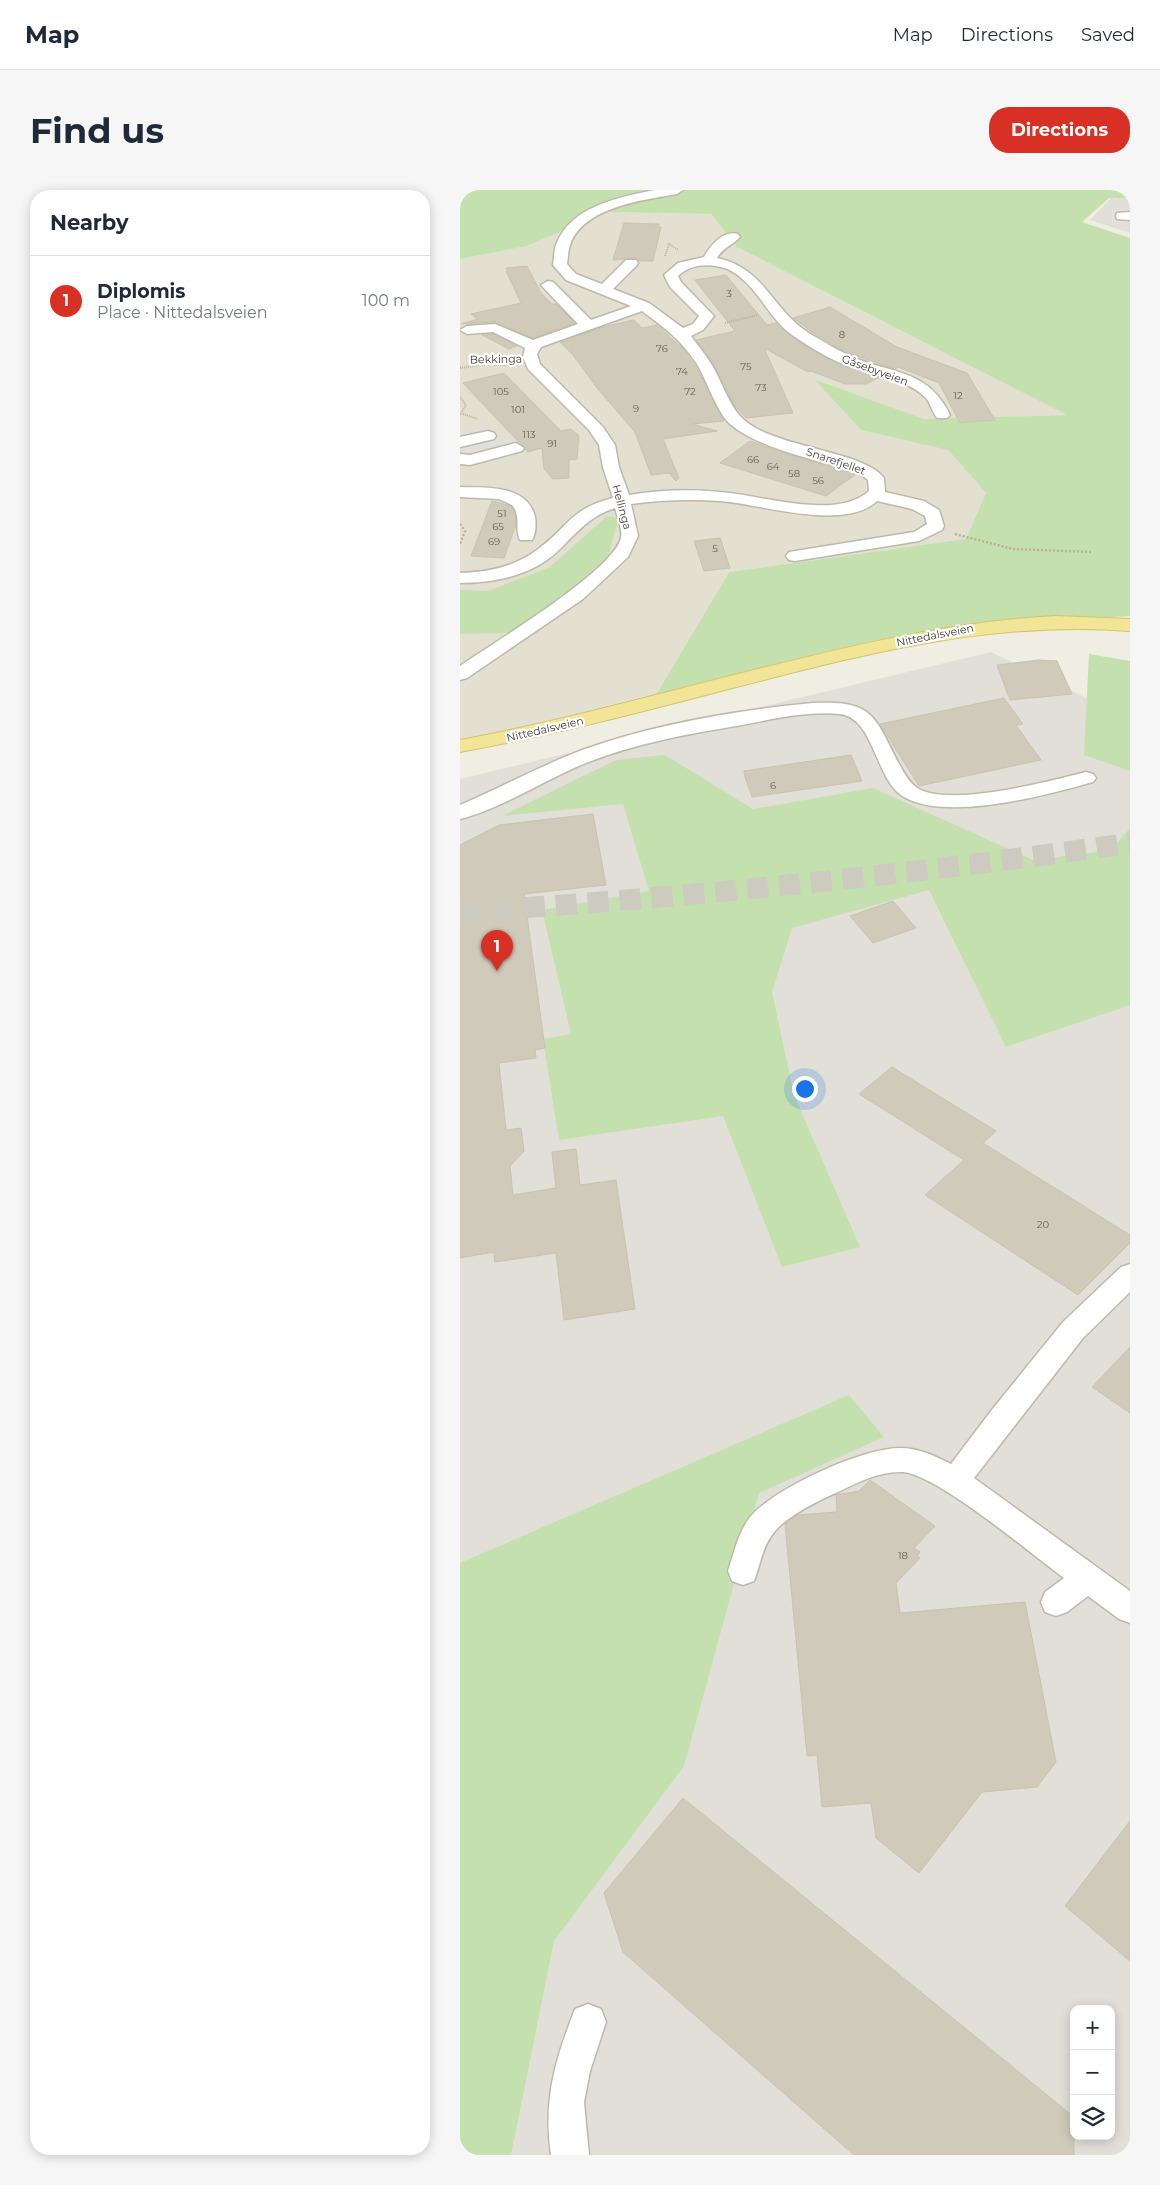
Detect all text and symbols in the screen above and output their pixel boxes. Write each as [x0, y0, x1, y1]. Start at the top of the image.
text: Map [25, 20, 79, 49]
text: Map [893, 24, 933, 46]
text: Directions [961, 24, 1053, 46]
text: Saved [1081, 24, 1135, 46]
button: Directions [989, 107, 1130, 153]
text: Find us [30, 109, 164, 152]
text: Nearby [50, 210, 129, 235]
text: Diplomis [97, 280, 185, 303]
house number: 3 [726, 287, 732, 300]
text: 1 [63, 291, 69, 310]
text: 100 m [362, 291, 410, 310]
text: Place · Nittedalsveien [97, 303, 268, 322]
house number: 8 [839, 328, 845, 341]
house number: 76 [656, 342, 668, 355]
street label: Bekkinga [470, 352, 522, 366]
street label: Gåsebyveien [840, 352, 910, 388]
house number: 75 [740, 360, 752, 373]
house number: 74 [676, 365, 688, 378]
house number: 73 [755, 381, 767, 394]
house number: 105 [493, 385, 509, 398]
house number: 72 [684, 385, 696, 398]
house number: 12 [953, 389, 963, 402]
house number: 9 [633, 402, 639, 415]
house number: 101 [511, 403, 525, 416]
house number: 113 [523, 428, 536, 441]
house number: 91 [547, 437, 557, 450]
street label: Snarefjellet [804, 444, 868, 478]
house number: 66 [747, 453, 759, 466]
house number: 64 [767, 460, 780, 473]
house number: 58 [788, 467, 800, 480]
house number: 56 [812, 474, 824, 487]
street label: Hellinga [609, 483, 635, 531]
house number: 51 [497, 507, 507, 520]
house number: 65 [492, 520, 504, 533]
house number: 69 [488, 535, 500, 548]
house number: 5 [712, 542, 718, 555]
street label: Nittedalsveien [895, 621, 975, 649]
street label: Nittedalsveien [505, 713, 585, 745]
house number: 6 [770, 779, 776, 792]
pin: 1 [481, 930, 513, 971]
your location [792, 1076, 818, 1102]
house number: 20 [1037, 1218, 1050, 1231]
house number: 18 [898, 1549, 908, 1562]
map controls [1070, 2005, 1115, 2140]
button: + [1070, 2005, 1115, 2050]
button: − [1070, 2050, 1115, 2095]
button: layers [1070, 2095, 1115, 2140]

